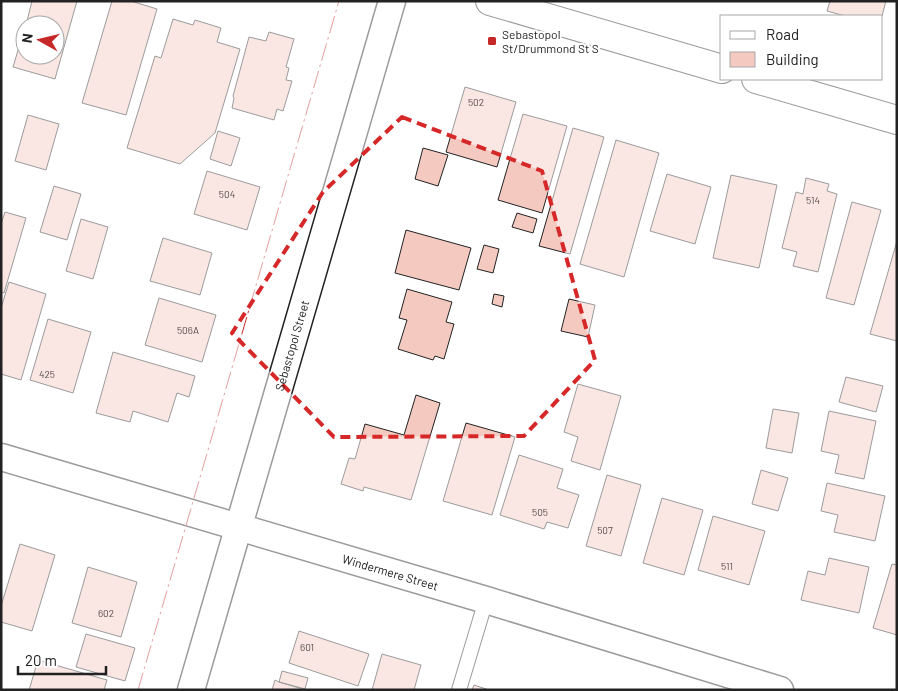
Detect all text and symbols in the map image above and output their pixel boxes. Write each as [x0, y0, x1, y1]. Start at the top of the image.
north arrow [15, 15, 65, 65]
legend [720, 15, 883, 80]
text: Road [766, 25, 799, 43]
place label: Sebastopol St/Drummond St S [502, 27, 599, 55]
text: N [18, 32, 36, 44]
marker: Sebastopol St/Drummond St S [486, 35, 498, 47]
text: Building [766, 50, 819, 68]
house number: 502 [468, 96, 484, 108]
house number: 504 [219, 188, 235, 200]
house number: 514 [806, 194, 820, 206]
street label: Sebastopol Street [272, 298, 311, 392]
house number: 506A [177, 324, 199, 336]
house number: 425 [39, 368, 55, 380]
house number: 505 [532, 506, 548, 518]
house number: 507 [597, 524, 613, 536]
street label: Windermere Street [341, 551, 440, 593]
house number: 511 [721, 560, 733, 572]
house number: 602 [98, 607, 114, 619]
house number: 601 [300, 641, 314, 653]
scale bar [18, 644, 105, 676]
text: 20 m [25, 651, 57, 669]

